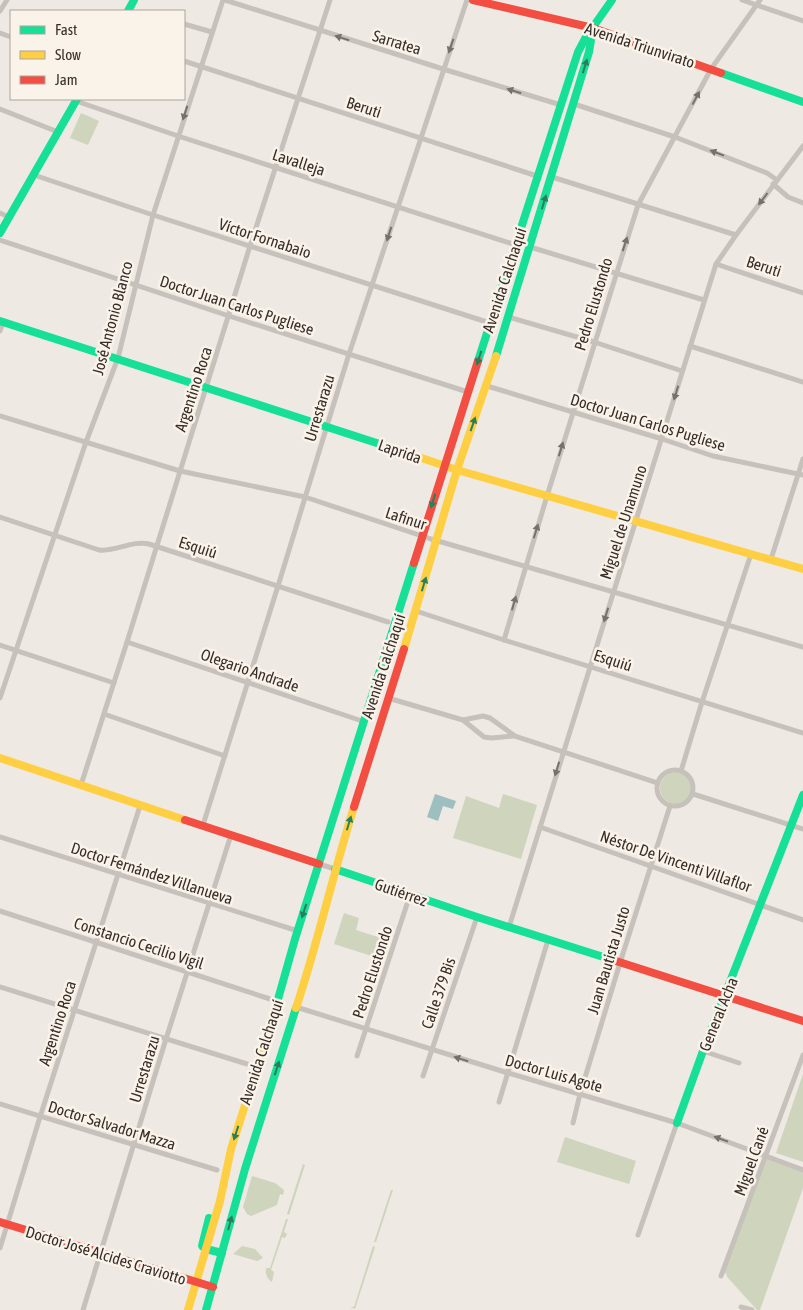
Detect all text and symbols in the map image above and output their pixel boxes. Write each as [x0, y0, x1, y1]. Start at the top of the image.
legend [10, 10, 185, 100]
street label: Avenida Triunvirato [583, 19, 697, 71]
text: Fast [55, 21, 77, 38]
street label: Sarratea [371, 26, 423, 58]
one-way arrow [335, 34, 350, 41]
one-way arrow [447, 39, 455, 54]
text: Slow [55, 46, 81, 63]
one-way arrow [582, 59, 590, 74]
text: Jam [55, 71, 78, 88]
one-way arrow [507, 86, 522, 94]
one-way arrow [691, 91, 700, 105]
street label: Beruti [344, 93, 384, 121]
one-way arrow [181, 105, 189, 120]
street label: Lavalleja [270, 145, 328, 180]
one-way arrow [709, 149, 724, 156]
one-way arrow [757, 192, 768, 205]
one-way arrow [541, 195, 548, 210]
street label: Víctor Fornabaio [217, 215, 313, 261]
street label: Avenida Calchaquí [479, 225, 530, 335]
one-way arrow [385, 226, 392, 241]
one-way arrow [622, 236, 630, 251]
street label: Beruti [744, 252, 784, 280]
street label: Pedro Elustondo [570, 255, 616, 353]
street label: José Antonio Blanco [88, 259, 136, 377]
street label: Doctor Juan Carlos Pugliese [157, 272, 316, 339]
street label: Argentino Roca [171, 344, 216, 434]
one-way arrow [474, 350, 482, 365]
street label: Urrestarazu [300, 372, 338, 444]
one-way arrow [671, 385, 679, 400]
street label: Doctor Juan Carlos Pugliese [568, 390, 728, 455]
one-way arrow [470, 416, 478, 431]
street label: Laprida [376, 435, 424, 468]
one-way arrow [558, 442, 566, 457]
street label: Miguel de Unamuno [596, 463, 651, 582]
one-way arrow [429, 494, 437, 509]
street label: Lafinur [383, 503, 429, 533]
one-way arrow [532, 523, 540, 538]
street label: Esquiú [176, 532, 219, 563]
one-way arrow [420, 576, 428, 591]
one-way arrow [511, 596, 519, 611]
one-way arrow [602, 607, 610, 622]
street label: Avenida Calchaquí [358, 611, 409, 721]
street label: Olegario Andrade [198, 645, 301, 696]
street label: Esquiú [591, 645, 634, 676]
one-way arrow [553, 762, 561, 777]
one-way arrow [345, 815, 353, 830]
street label: Néstor De Vincenti Villaflor [598, 827, 754, 895]
street label: Doctor Fernández Villanueva [69, 838, 235, 908]
street label: Gutiérrez [372, 875, 430, 909]
one-way arrow [300, 904, 308, 919]
street label: Juan Bautista Justo [583, 904, 633, 1016]
street label: Constancio Cecilio Vigil [72, 914, 207, 974]
street label: Pedro Elustondo [349, 923, 395, 1021]
street label: Calle 379 Bis [417, 955, 459, 1031]
street label: General Acha [695, 974, 741, 1054]
street label: Argentino Roca [35, 978, 80, 1068]
street label: Avenida Calchaquí [236, 997, 287, 1107]
street label: Urrestarazu [125, 1033, 163, 1105]
street label: Doctor Luis Agote [503, 1051, 605, 1096]
one-way arrow [454, 1054, 469, 1062]
one-way arrow [274, 1060, 281, 1075]
street label: Doctor Salvador Mazza [46, 1097, 178, 1153]
street label: Miguel Cané [730, 1124, 773, 1198]
one-way arrow [231, 1126, 239, 1141]
one-way arrow [714, 1135, 728, 1143]
one-way arrow [226, 1216, 234, 1231]
street label: Doctor José Alcides Craviotto [24, 1222, 188, 1288]

